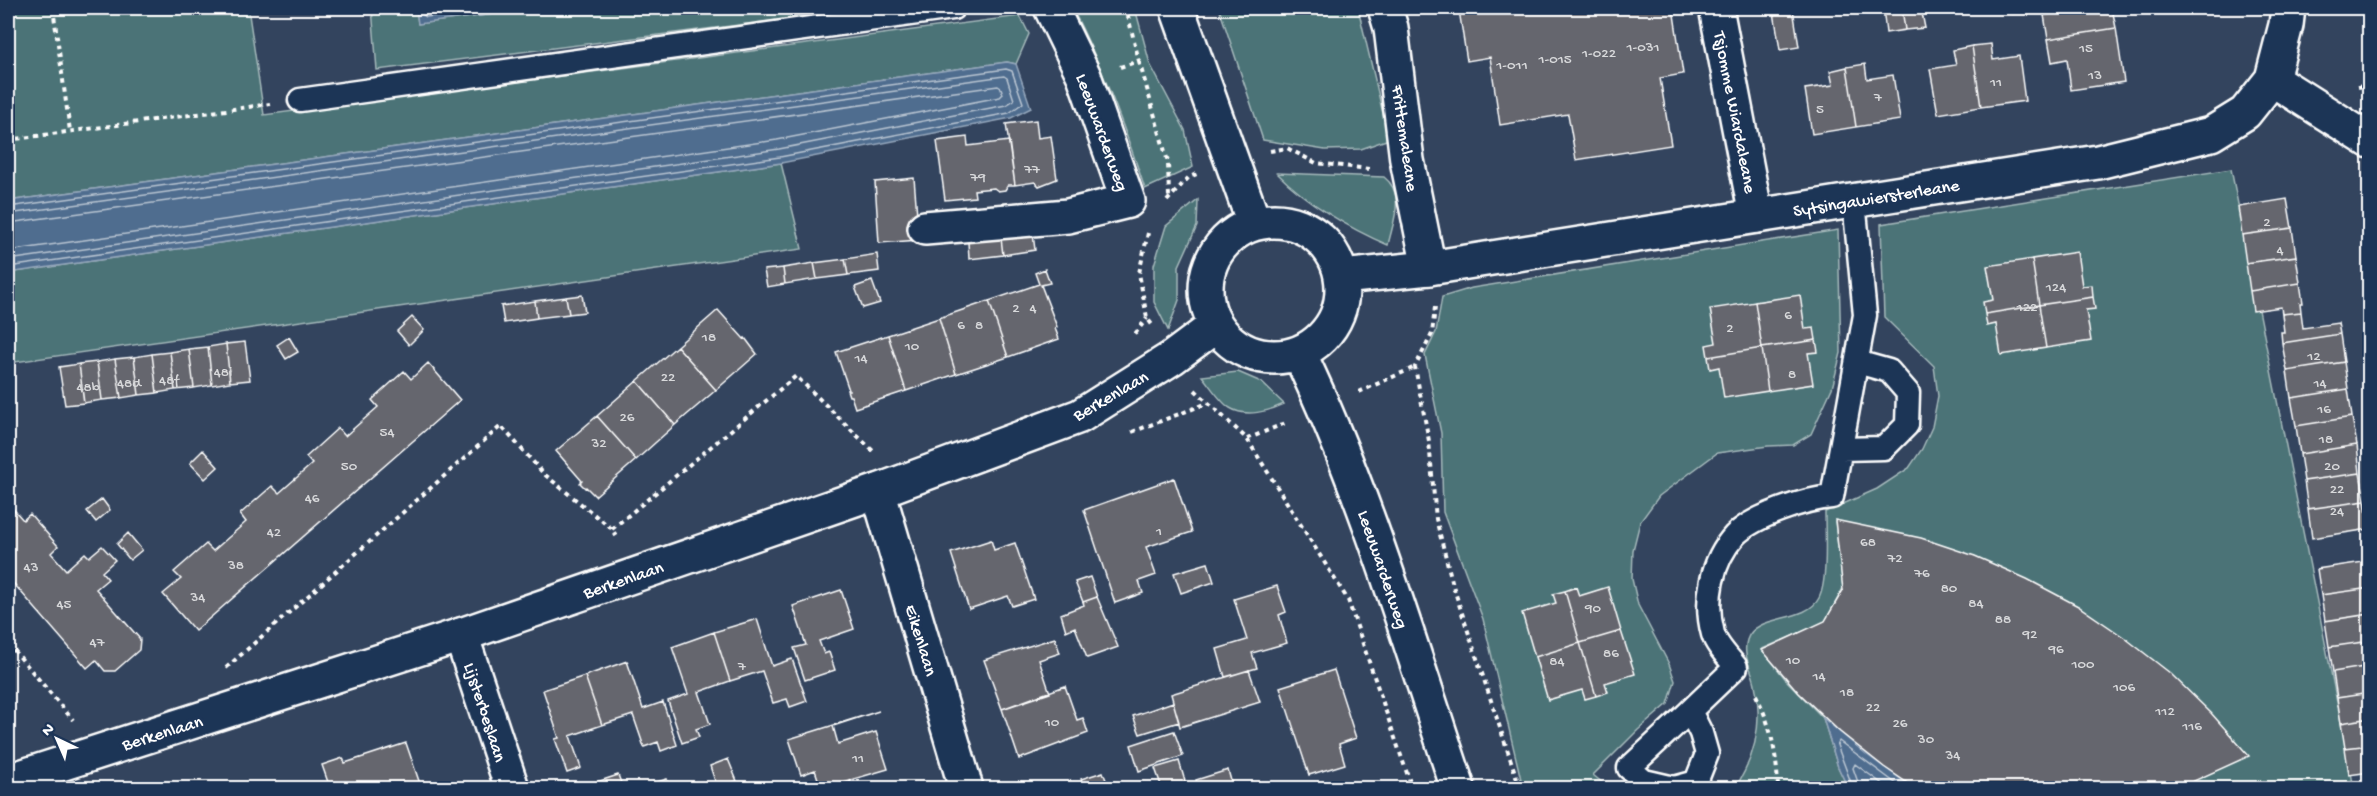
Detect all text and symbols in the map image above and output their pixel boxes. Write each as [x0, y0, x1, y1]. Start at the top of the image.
street label: Tsjomme Wiardaleane [1707, 29, 1760, 196]
house number: 1-031 [1625, 39, 1660, 57]
house number: 15 [2078, 40, 2093, 58]
house number: 1-022 [1581, 45, 1616, 63]
house number: 1-015 [1537, 51, 1572, 69]
house number: 1-011 [1495, 57, 1528, 75]
house number: 13 [2087, 67, 2102, 85]
street label: Leeuwarderweg [1070, 71, 1132, 195]
house number: 11 [1989, 74, 2002, 92]
street label: Frittemaleane [1386, 83, 1421, 194]
house number: 7 [1873, 89, 1883, 107]
house number: 5 [1816, 101, 1824, 119]
house number: 77 [1023, 161, 1041, 179]
house number: 79 [969, 169, 986, 187]
street label: Sytsingawiersterleane [1792, 176, 1962, 223]
house number: 2 [2263, 214, 2271, 232]
house number: 4 [2276, 242, 2284, 260]
house number: 124 [2045, 279, 2066, 297]
house number: 122 [2016, 299, 2037, 317]
house number: 2 [1012, 300, 1020, 318]
house number: 4 [1029, 300, 1037, 318]
house number: 6 [1784, 307, 1792, 325]
house number: 6 [957, 317, 965, 335]
house number: 8 [975, 317, 983, 335]
house number: 2 [1726, 320, 1734, 338]
house number: 18 [701, 329, 716, 347]
house number: 10 [904, 338, 920, 356]
house number: 12 [2306, 348, 2321, 366]
house number: 14 [853, 350, 868, 368]
house number: 48i [214, 364, 232, 382]
house number: 8 [1788, 366, 1796, 384]
street label: Berkenlaan [1069, 367, 1153, 428]
house number: 22 [661, 369, 675, 387]
house number: 48f [159, 372, 180, 390]
house number: 48d [117, 375, 142, 393]
house number: 14 [2312, 375, 2327, 393]
house number: 48b [76, 379, 100, 397]
house number: 16 [2316, 401, 2331, 419]
house number: 26 [620, 409, 635, 427]
house number: 54 [380, 424, 395, 442]
house number: 18 [2318, 431, 2333, 449]
house number: 32 [590, 435, 607, 453]
house number: 50 [341, 458, 358, 476]
house number: 20 [2324, 458, 2340, 476]
house number: 22 [2330, 481, 2344, 499]
house number: 46 [305, 490, 320, 508]
house number: 24 [2330, 503, 2344, 521]
street label: Leeuwarderweg [1352, 508, 1412, 632]
house number: 1 [1155, 523, 1162, 541]
house number: 42 [267, 524, 281, 542]
house number: 68 [1860, 534, 1876, 552]
house number: 72 [1886, 550, 1903, 568]
house number: 38 [227, 557, 244, 575]
street label: Berkenlaan [580, 558, 667, 605]
house number: 43 [24, 559, 39, 577]
house number: 76 [1913, 565, 1930, 583]
house number: 80 [1941, 580, 1958, 598]
house number: 34 [190, 589, 205, 607]
house number: 84 [1968, 595, 1984, 613]
house number: 45 [57, 596, 72, 614]
house number: 90 [1584, 600, 1601, 618]
street label: Eikenlaan [899, 603, 941, 679]
house number: 88 [1995, 611, 2011, 629]
house number: 92 [2022, 626, 2037, 644]
house number: 47 [90, 634, 106, 652]
house number: 96 [2047, 641, 2064, 659]
house number: 86 [1603, 645, 1619, 663]
house number: 10 [1785, 652, 1801, 670]
house number: 84 [1549, 653, 1565, 671]
house number: 100 [2070, 656, 2095, 674]
house number: 7 [737, 658, 747, 676]
street label: Lijsterbeslaan [458, 660, 510, 766]
house number: 14 [1811, 668, 1826, 686]
house number: 106 [2112, 679, 2135, 697]
house number: 18 [1839, 684, 1854, 702]
house number: 22 [1866, 699, 1880, 717]
house number: 112 [2154, 703, 2175, 721]
north arrow [27, 709, 87, 769]
street label: Berkenlaan [119, 712, 206, 757]
house number: 10 [1044, 714, 1060, 732]
house number: 26 [1893, 715, 1908, 733]
house number: 116 [2181, 718, 2202, 736]
text: N [39, 720, 60, 741]
house number: 30 [1917, 731, 1935, 749]
house number: 34 [1945, 747, 1960, 765]
house number: 11 [851, 750, 864, 768]

